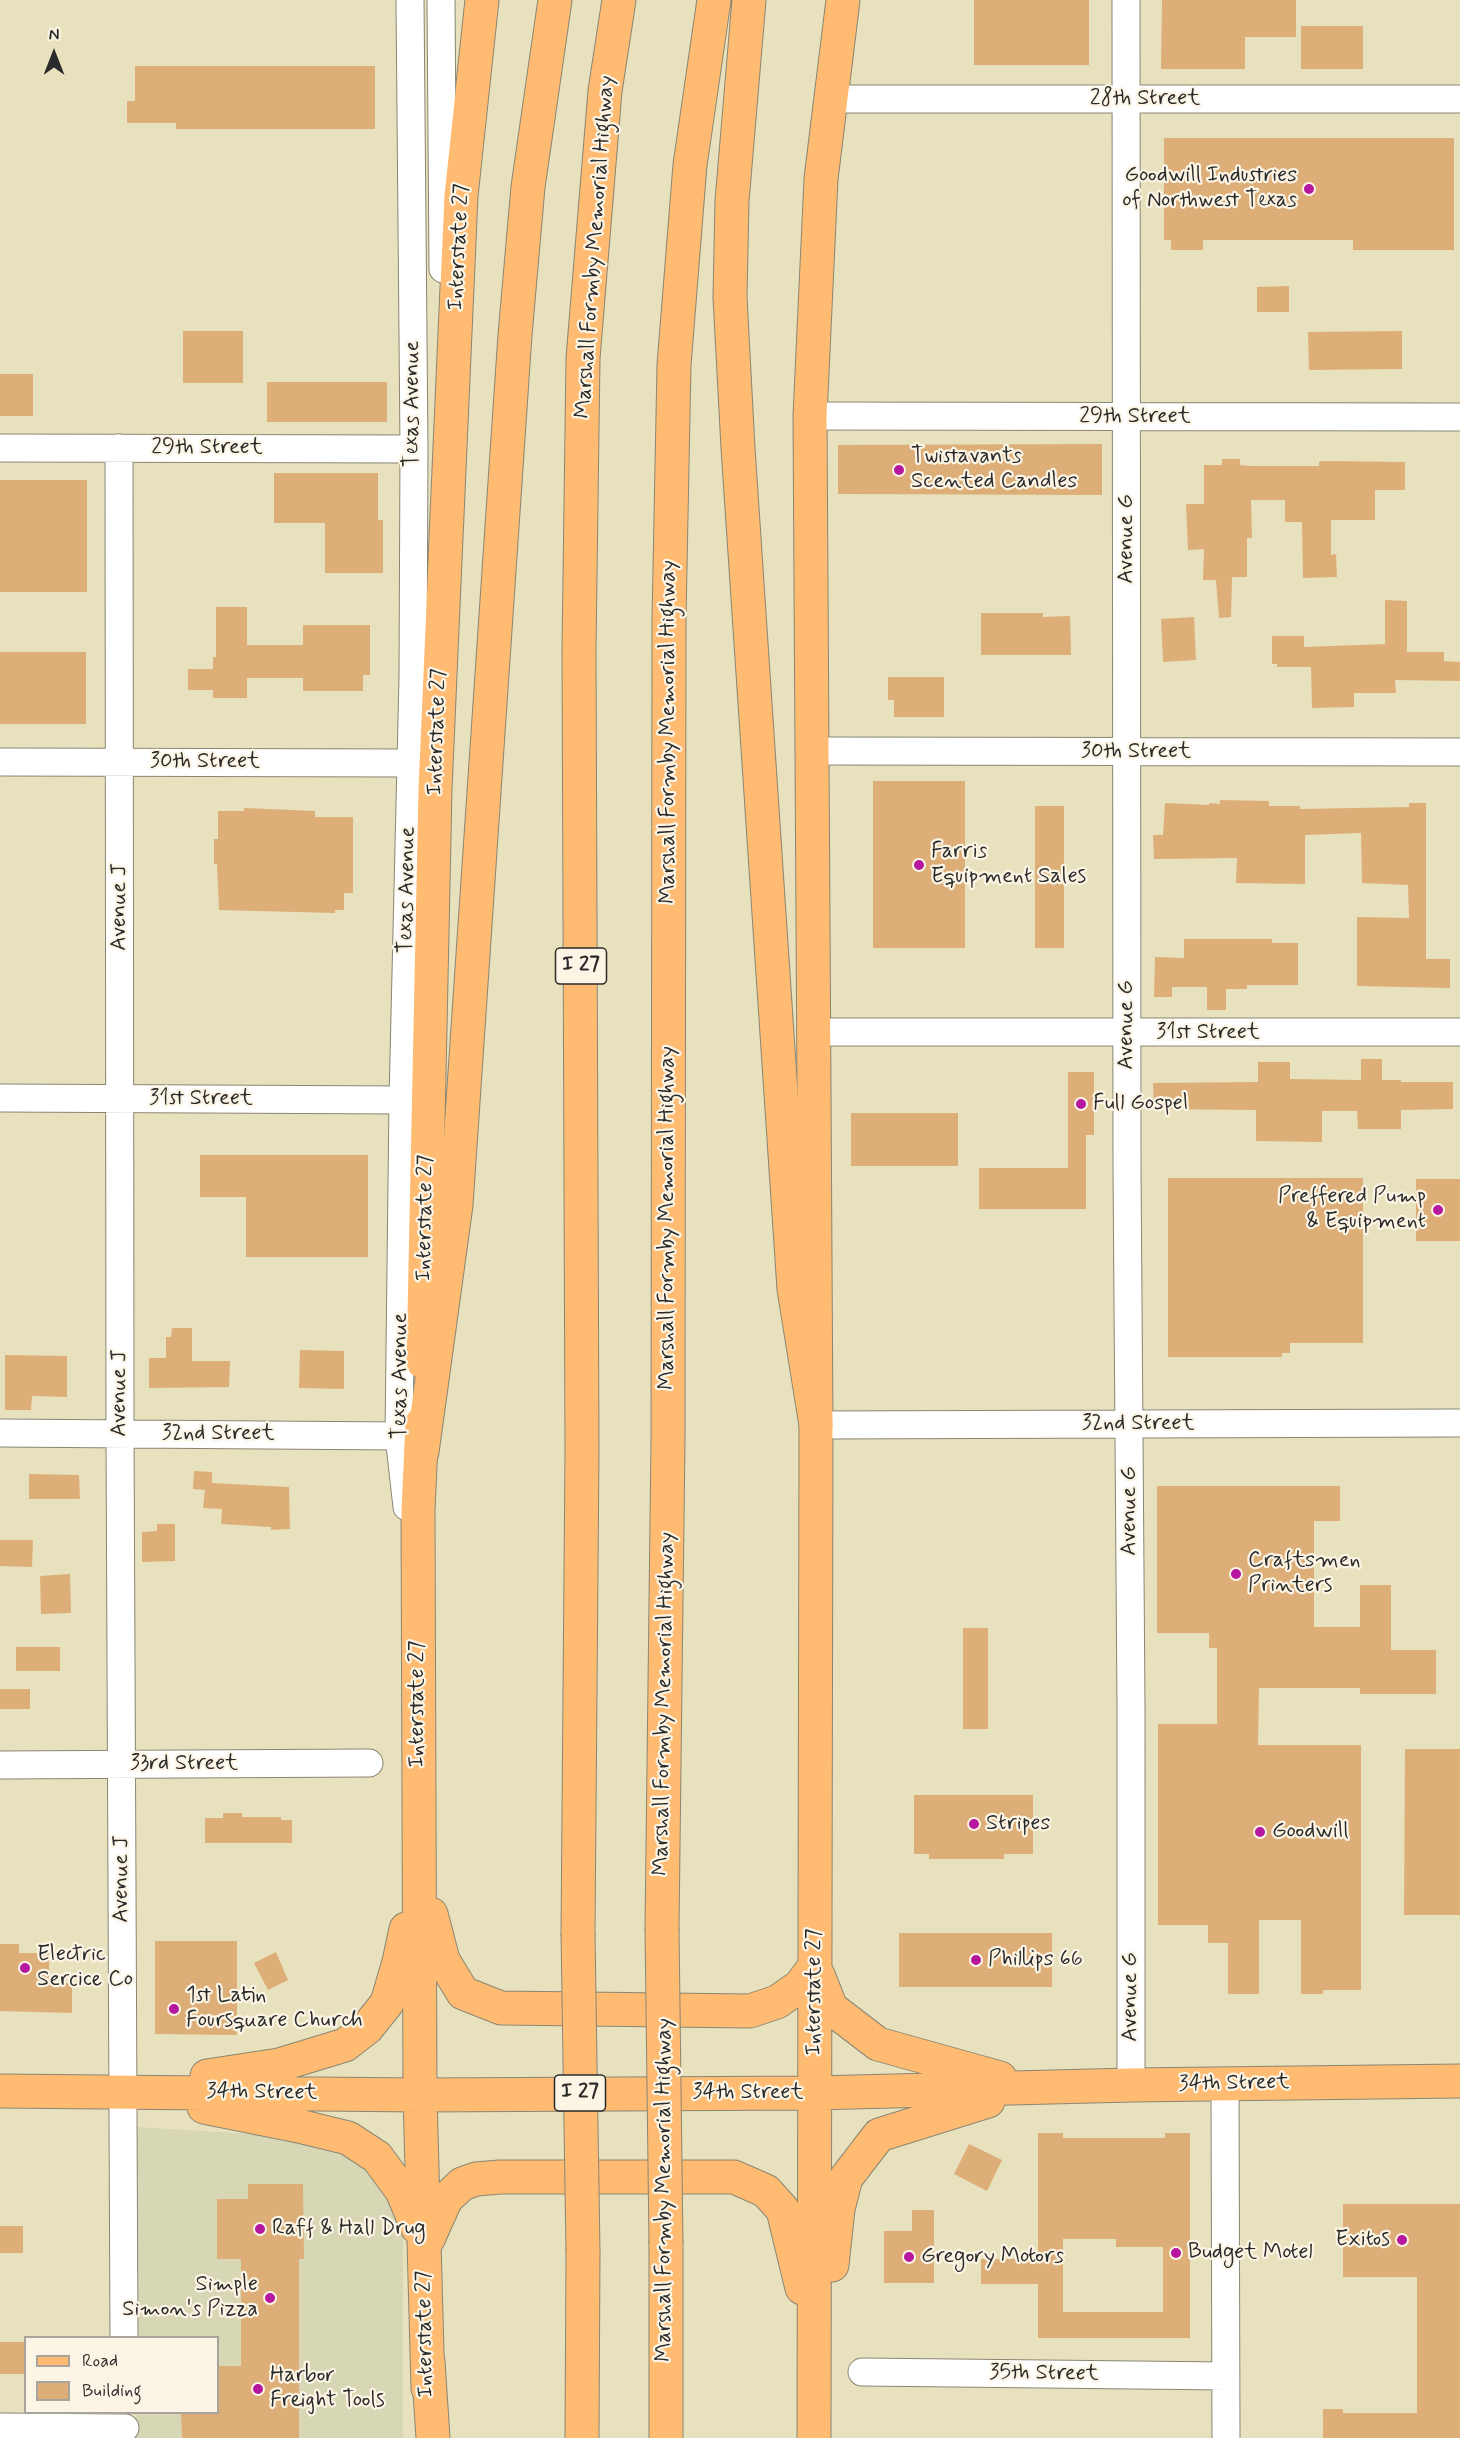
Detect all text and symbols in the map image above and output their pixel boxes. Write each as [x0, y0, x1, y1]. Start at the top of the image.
north arrow [24, 24, 84, 84]
text: N [49, 25, 59, 46]
street label: Marshall Formby Memorial Highway [571, 75, 621, 419]
street label: 28th Street [1090, 86, 1200, 112]
place label: Goodwill Industries of Northwest Texas [1122, 163, 1297, 214]
marker: Goodwill Industries of Northwest Texas [1302, 182, 1316, 196]
street label: Interstate 27 [443, 183, 477, 311]
street label: Texas Avenue [400, 341, 426, 467]
street label: 29th Street [1079, 404, 1191, 430]
street label: 29th Street [151, 435, 263, 461]
place label: Twistavants Scented Candles [911, 444, 1077, 496]
marker: Twistavants Scented Candles [892, 463, 906, 477]
street label: Avenue G [1114, 494, 1140, 584]
street label: Marshall Formby Memorial Highway [656, 560, 682, 904]
street label: Interstate 27 [423, 668, 453, 796]
street label: 30th Street [1081, 739, 1191, 765]
street label: 30th Street [150, 749, 260, 775]
street label: Texas Avenue [394, 826, 422, 954]
place label: Farris Equipment Sales [931, 839, 1086, 890]
marker: Farris Equipment Sales [912, 858, 926, 872]
street label: Avenue J [107, 863, 133, 951]
road number: I 27 [556, 948, 606, 984]
street label: Avenue G [1114, 980, 1140, 1070]
street label: 31st Street [1156, 1020, 1260, 1046]
street label: Marshall Formby Memorial Highway [655, 1046, 681, 1390]
street label: 31st Street [149, 1086, 253, 1112]
place label: Full Gospel [1093, 1091, 1188, 1117]
marker: Full Gospel [1074, 1097, 1088, 1111]
street label: Interstate 27 [412, 1154, 440, 1282]
place label: Preffered Pump & Equipment [1278, 1184, 1426, 1236]
marker: Preffered Pump & Equipment [1431, 1203, 1445, 1217]
street label: Texas Avenue [388, 1313, 414, 1439]
street label: Avenue J [107, 1349, 133, 1437]
street label: 32nd Street [1082, 1411, 1194, 1437]
street label: 32nd Street [162, 1421, 274, 1447]
street label: Avenue G [1117, 1466, 1143, 1556]
street label: Marshall Formby Memorial Highway [649, 1532, 681, 1876]
place label: Craftsmen Printers [1248, 1548, 1361, 1600]
marker: Craftsmen Printers [1229, 1567, 1243, 1581]
street label: Interstate 27 [405, 1641, 431, 1767]
street label: 33rd Street [130, 1751, 238, 1777]
place label: Stripes [986, 1811, 1050, 1837]
marker: Stripes [967, 1817, 981, 1831]
place label: Goodwill [1272, 1819, 1349, 1845]
marker: Goodwill [1253, 1825, 1267, 1839]
street label: Avenue J [109, 1835, 135, 1923]
street label: Interstate 27 [802, 1929, 828, 2055]
place label: Electric Sercice Co [37, 1942, 133, 1994]
place label: Phillips 66 [988, 1947, 1083, 1973]
street label: Avenue G [1118, 1952, 1144, 2042]
marker: Phillips 66 [969, 1953, 983, 1967]
marker: Electric Sercice Co [18, 1961, 32, 1975]
place label: 1st Latin Foursquare Church [186, 1983, 363, 2035]
marker: 1st Latin Foursquare Church [167, 2002, 181, 2016]
street label: Marshall Formby Memorial Highway [652, 2018, 678, 2362]
street label: 34th Street [1178, 2070, 1290, 2098]
road number: I 27 [554, 2075, 606, 2111]
street label: 34th Street [206, 2079, 318, 2107]
street label: 34th Street [693, 2080, 803, 2106]
place label: Raff & Hall Drug [272, 2216, 426, 2242]
marker: Raff & Hall Drug [253, 2222, 267, 2236]
place label: Exitos [1335, 2227, 1390, 2253]
marker: Exitos [1395, 2233, 1409, 2247]
place label: Budget Motel [1188, 2240, 1313, 2266]
place label: Gregory Motors [921, 2244, 1064, 2270]
marker: Budget Motel [1169, 2246, 1183, 2260]
marker: Gregory Motors [902, 2250, 916, 2264]
street label: Interstate 27 [412, 2270, 440, 2398]
place label: Simple Simon's Pizza [122, 2272, 258, 2324]
marker: Simple Simon's Pizza [263, 2291, 277, 2305]
legend [24, 2336, 219, 2414]
text: Road [82, 2349, 118, 2373]
street label: 35th Street [989, 2360, 1099, 2388]
place label: Harbor Freight Tools [270, 2363, 385, 2414]
text: Building [82, 2379, 142, 2403]
marker: Harbor Freight Tools [251, 2382, 265, 2396]

